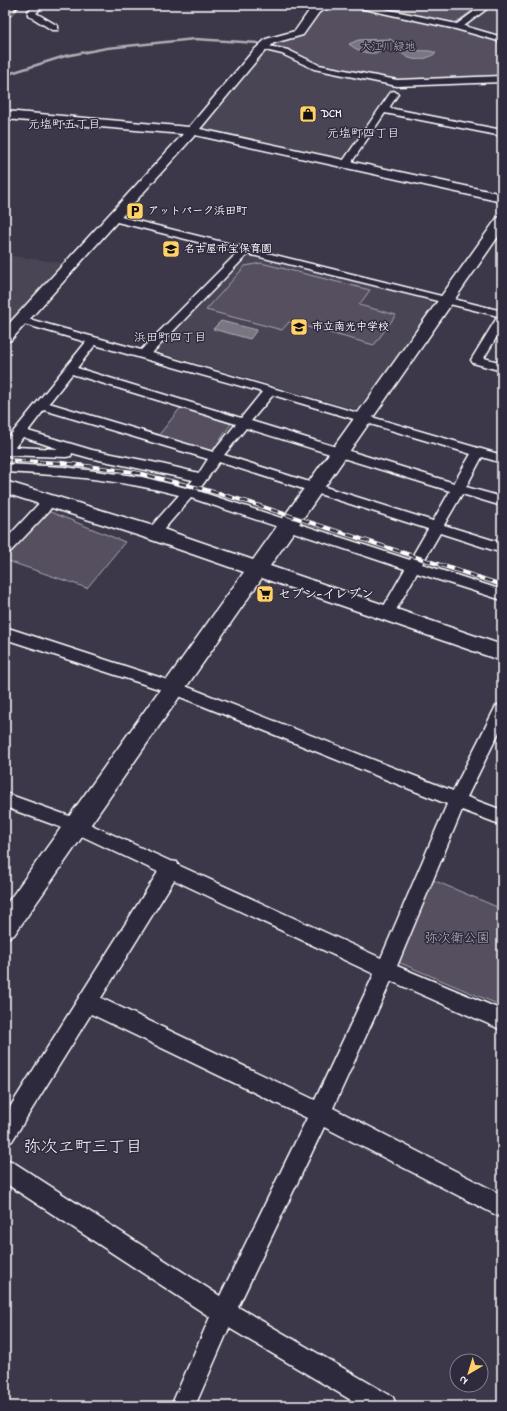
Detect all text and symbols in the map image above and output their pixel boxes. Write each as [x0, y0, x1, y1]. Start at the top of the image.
park label: 大江川緑地 [361, 39, 416, 55]
shop icon: DCM [298, 104, 318, 124]
place label: DCM [320, 106, 342, 122]
district label: 元塩町五丁目 [28, 116, 100, 134]
district label: 元塩町四丁目 [327, 125, 399, 143]
parking icon: アットパーク浜田町 [125, 201, 145, 221]
place label: アットパーク浜田町 [148, 203, 248, 219]
school or university icon: 名古屋市宝保育園 [161, 239, 181, 259]
place label: 名古屋市宝保育園 [184, 241, 272, 257]
school or university icon: 市立南光中学校 [289, 317, 309, 337]
place label: 市立南光中学校 [312, 319, 389, 335]
district label: 浜田町四丁目 [134, 329, 206, 347]
supermarket icon: セブン-イレブン [255, 584, 275, 604]
place label: セブン-イレブン [278, 585, 374, 604]
park label: 弥次衛公園 [424, 929, 490, 948]
district label: 弥次ヱ町三丁目 [24, 1135, 143, 1160]
north arrow [449, 1353, 489, 1393]
text: N [456, 1371, 471, 1389]

